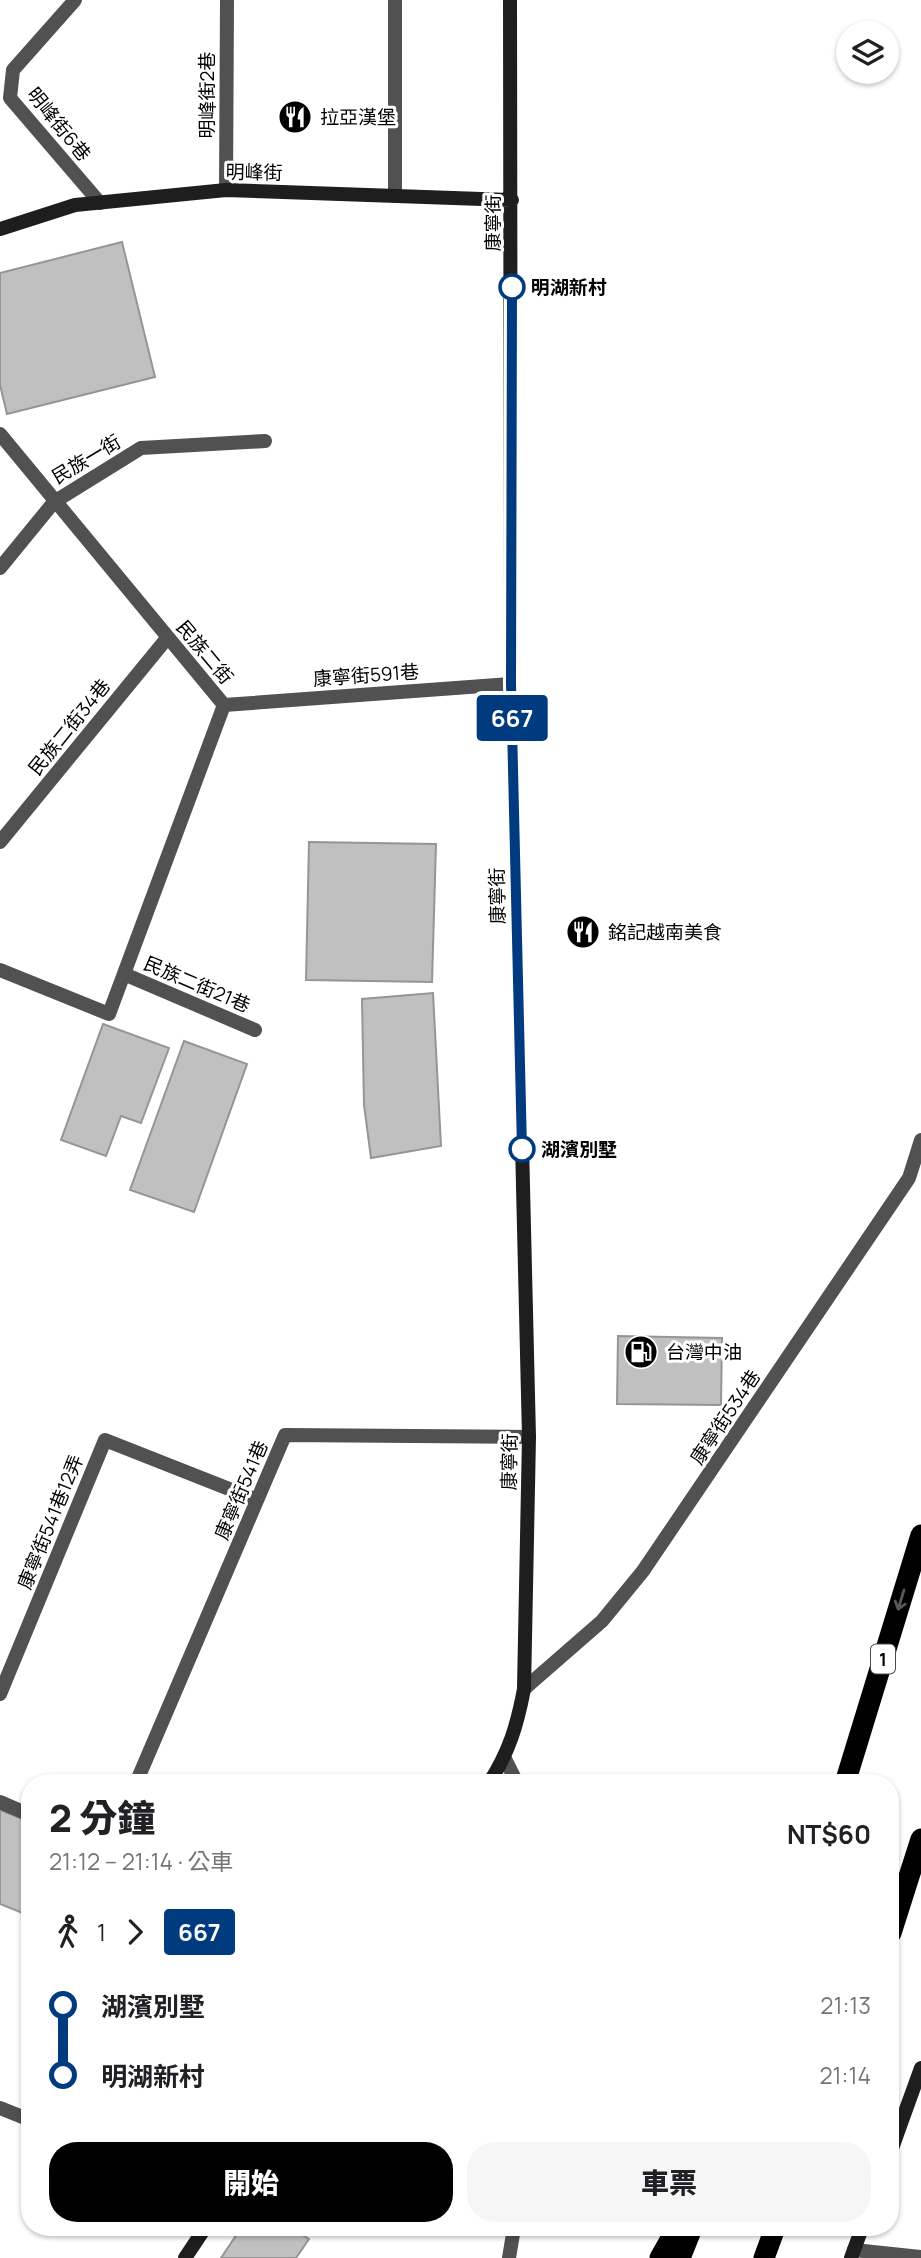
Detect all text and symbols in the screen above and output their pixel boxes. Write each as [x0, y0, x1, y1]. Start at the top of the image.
map controls [836, 21, 899, 84]
button: layers [836, 21, 899, 84]
street label: 明峰街2巷 [194, 52, 220, 138]
street label: 明峰街6巷 [21, 82, 97, 166]
restaurant icon: 拉亞漢堡 [276, 98, 314, 136]
place label: 拉亞漢堡 [320, 104, 396, 130]
street label: 明峰街 [225, 159, 283, 185]
street label: 康寧街 [480, 194, 506, 252]
marker: 明湖新村 [499, 274, 525, 300]
place label: 明湖新村 [531, 274, 607, 300]
street label: 民族一街 [47, 428, 125, 490]
street label: 民族二街 [171, 615, 239, 689]
street label: 康寧街591巷 [312, 658, 420, 692]
street label: 民族二街34巷 [22, 673, 116, 781]
line badge: 667 [472, 695, 552, 741]
text: 667 [491, 701, 533, 734]
street label: 康寧街 [484, 867, 510, 925]
restaurant icon: 銘記越南美食 [564, 913, 602, 951]
place label: 銘記越南美食 [608, 919, 722, 945]
street label: 民族二街21巷 [140, 950, 254, 1018]
marker: 湖濱別墅 [509, 1136, 535, 1162]
place label: 湖濱別墅 [541, 1136, 617, 1162]
fuel station icon: 台灣中油 [622, 1333, 660, 1371]
place label: 台灣中油 [666, 1339, 742, 1365]
street label: 康寧街534巷 [684, 1365, 766, 1469]
street label: 康寧街 [496, 1433, 522, 1491]
street label: 康寧街541巷 [208, 1436, 274, 1544]
street label: 康寧街541巷12弄 [11, 1451, 89, 1593]
one-way arrow [894, 1589, 907, 1611]
road number: 1 [871, 1644, 895, 1674]
text: 2 分鐘 [49, 1791, 156, 1843]
text: NT$60 [787, 1816, 871, 1852]
text: 21:12 – 21:14 · 公車 [49, 1845, 234, 1877]
icon: walk [49, 1913, 87, 1951]
icon: forward [116, 1913, 154, 1951]
text: 667 [178, 1915, 221, 1948]
text: 1 [97, 1916, 106, 1948]
text: 湖濱別墅 [101, 1988, 205, 2024]
text: 21:13 [820, 1989, 871, 2021]
text: 明湖新村 [101, 2058, 205, 2094]
text: 21:14 [820, 2059, 871, 2091]
button: 開始 [49, 2142, 453, 2222]
button: 車票 [467, 2142, 871, 2222]

